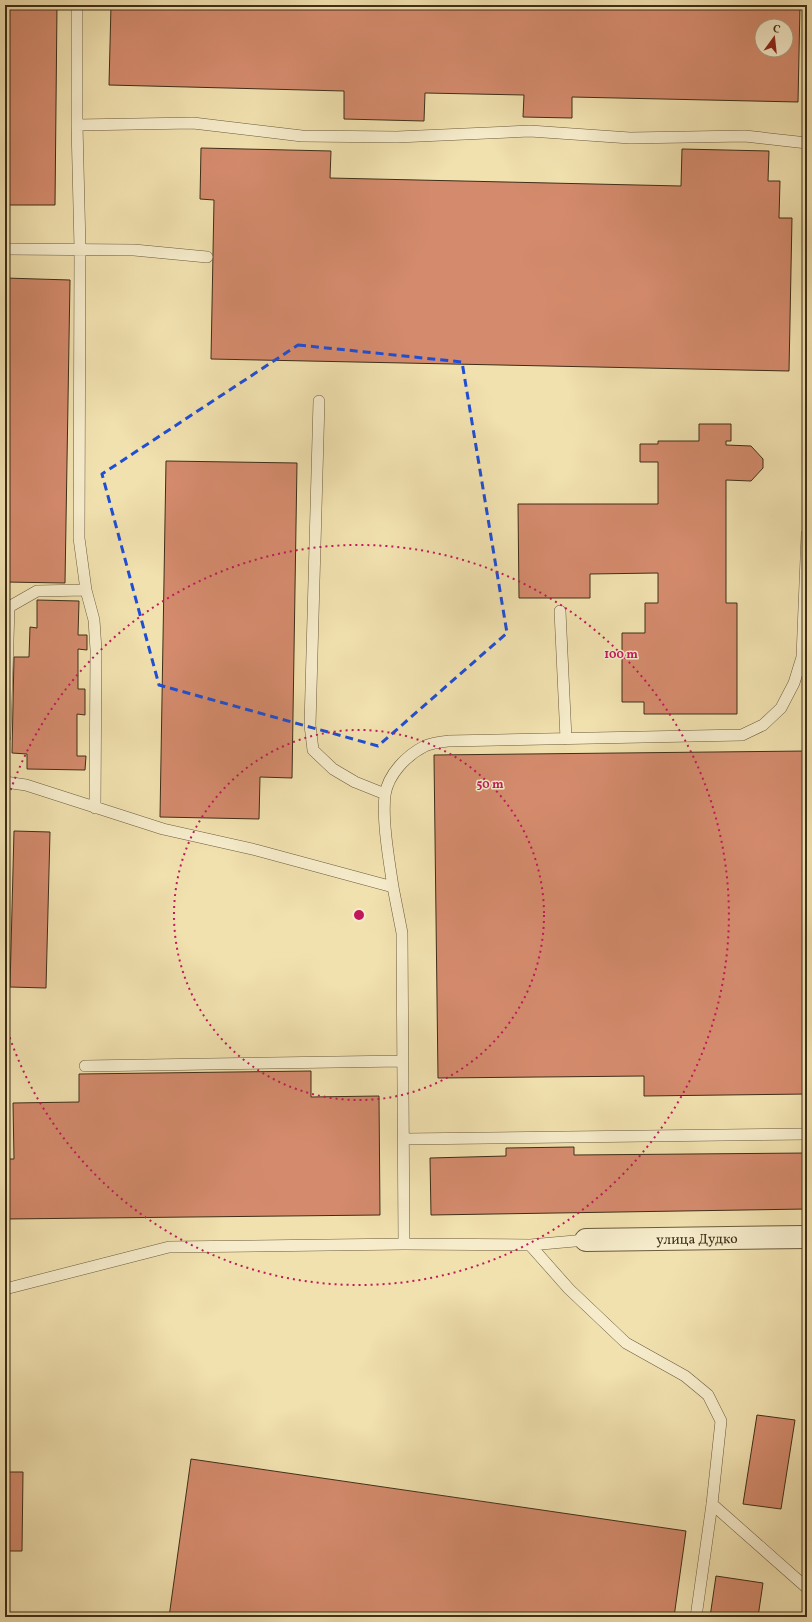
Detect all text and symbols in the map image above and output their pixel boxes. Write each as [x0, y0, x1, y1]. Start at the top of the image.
north arrow [754, 18, 794, 58]
text: С [771, 22, 782, 38]
text: 100 m [604, 647, 638, 663]
text: 50 m [476, 777, 504, 793]
centre of rings [352, 908, 366, 922]
street label: улица Дудко [656, 1230, 738, 1250]

